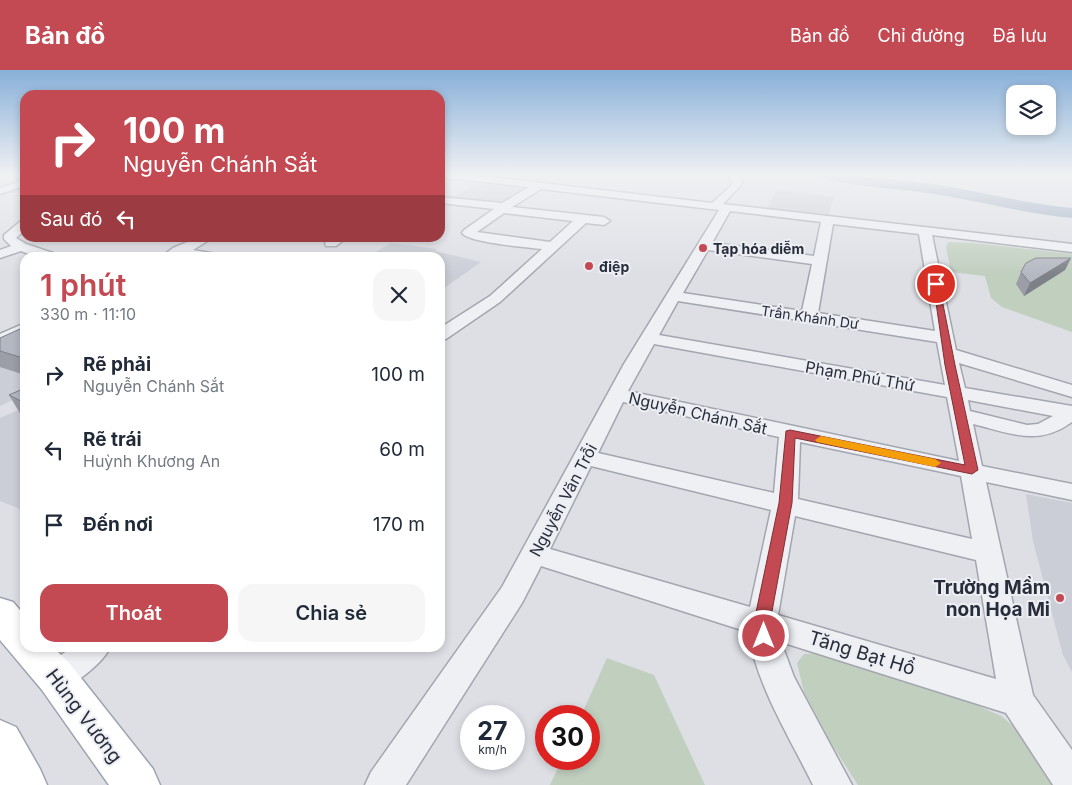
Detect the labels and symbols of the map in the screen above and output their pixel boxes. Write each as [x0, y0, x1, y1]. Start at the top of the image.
place label: Tạp hóa diễm [713, 240, 804, 257]
marker: Tạp hóa diễm [697, 242, 709, 254]
place label: điệp [599, 258, 629, 275]
marker: điệp [583, 260, 595, 272]
pin [915, 263, 957, 305]
street label: Trần Khánh Dư [760, 302, 860, 332]
street label: Phạm Phú Thứ [804, 357, 916, 395]
street label: Nguyễn Chánh Sắt [627, 387, 769, 439]
street label: Nguyễn Văn Trỗi [525, 440, 601, 560]
place label: Trường Mầm non Họa Mi [933, 576, 1050, 621]
marker: Trường Mầm non Họa Mi [1054, 592, 1066, 604]
position arrow [737, 609, 789, 661]
street label: Tăng Bạt Hổ [806, 626, 918, 680]
street label: Hùng Vương [41, 664, 127, 768]
speed limit sign: 30 [535, 705, 600, 770]

